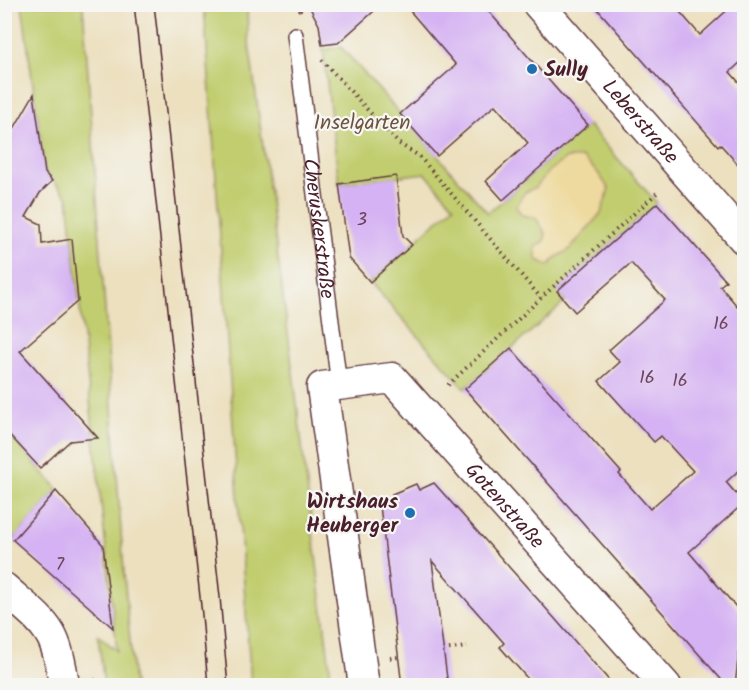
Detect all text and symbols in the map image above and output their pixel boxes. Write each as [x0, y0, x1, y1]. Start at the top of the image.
place label: Sully [544, 54, 588, 87]
marker: Sully [525, 62, 539, 76]
street label: Leberstraße [593, 72, 687, 173]
park label: Inselgarten [314, 107, 410, 140]
street label: Cheruskerstraße [293, 157, 343, 301]
house number: 3 [357, 206, 367, 235]
house number: 16 [713, 310, 729, 339]
house number: 16 [639, 364, 655, 393]
house number: 16 [672, 367, 688, 396]
street label: Gotenstraße [456, 456, 552, 558]
place label: Wirtshaus Heuberger [306, 486, 399, 543]
marker: Wirtshaus Heuberger [403, 506, 417, 520]
house number: 7 [56, 551, 65, 580]

